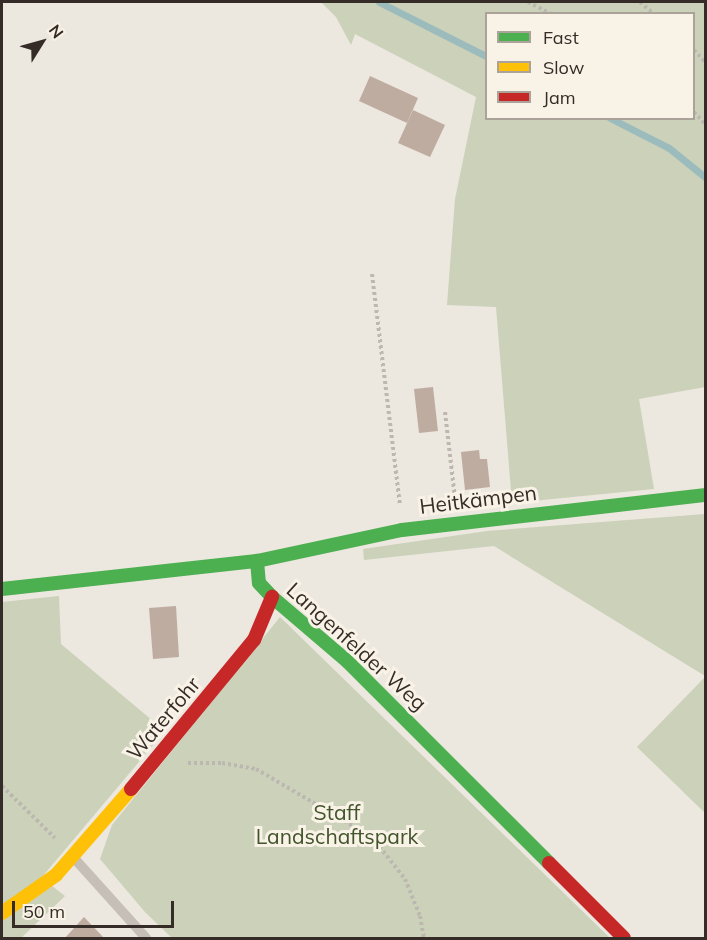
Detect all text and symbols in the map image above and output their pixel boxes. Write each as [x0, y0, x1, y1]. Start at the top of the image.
north arrow [12, 12, 72, 72]
legend [485, 12, 695, 120]
text: N [45, 20, 68, 42]
text: Fast [543, 26, 579, 49]
text: Slow [543, 56, 584, 79]
text: Jam [543, 86, 576, 109]
street label: Heitkämpen [418, 479, 538, 519]
street label: Langenfelder Weg [282, 577, 432, 715]
street label: Waterfohr [121, 671, 205, 765]
park label: Staff Landschaftspark [256, 799, 418, 849]
scale bar [15, 889, 177, 927]
text: 50 m [23, 900, 65, 923]

